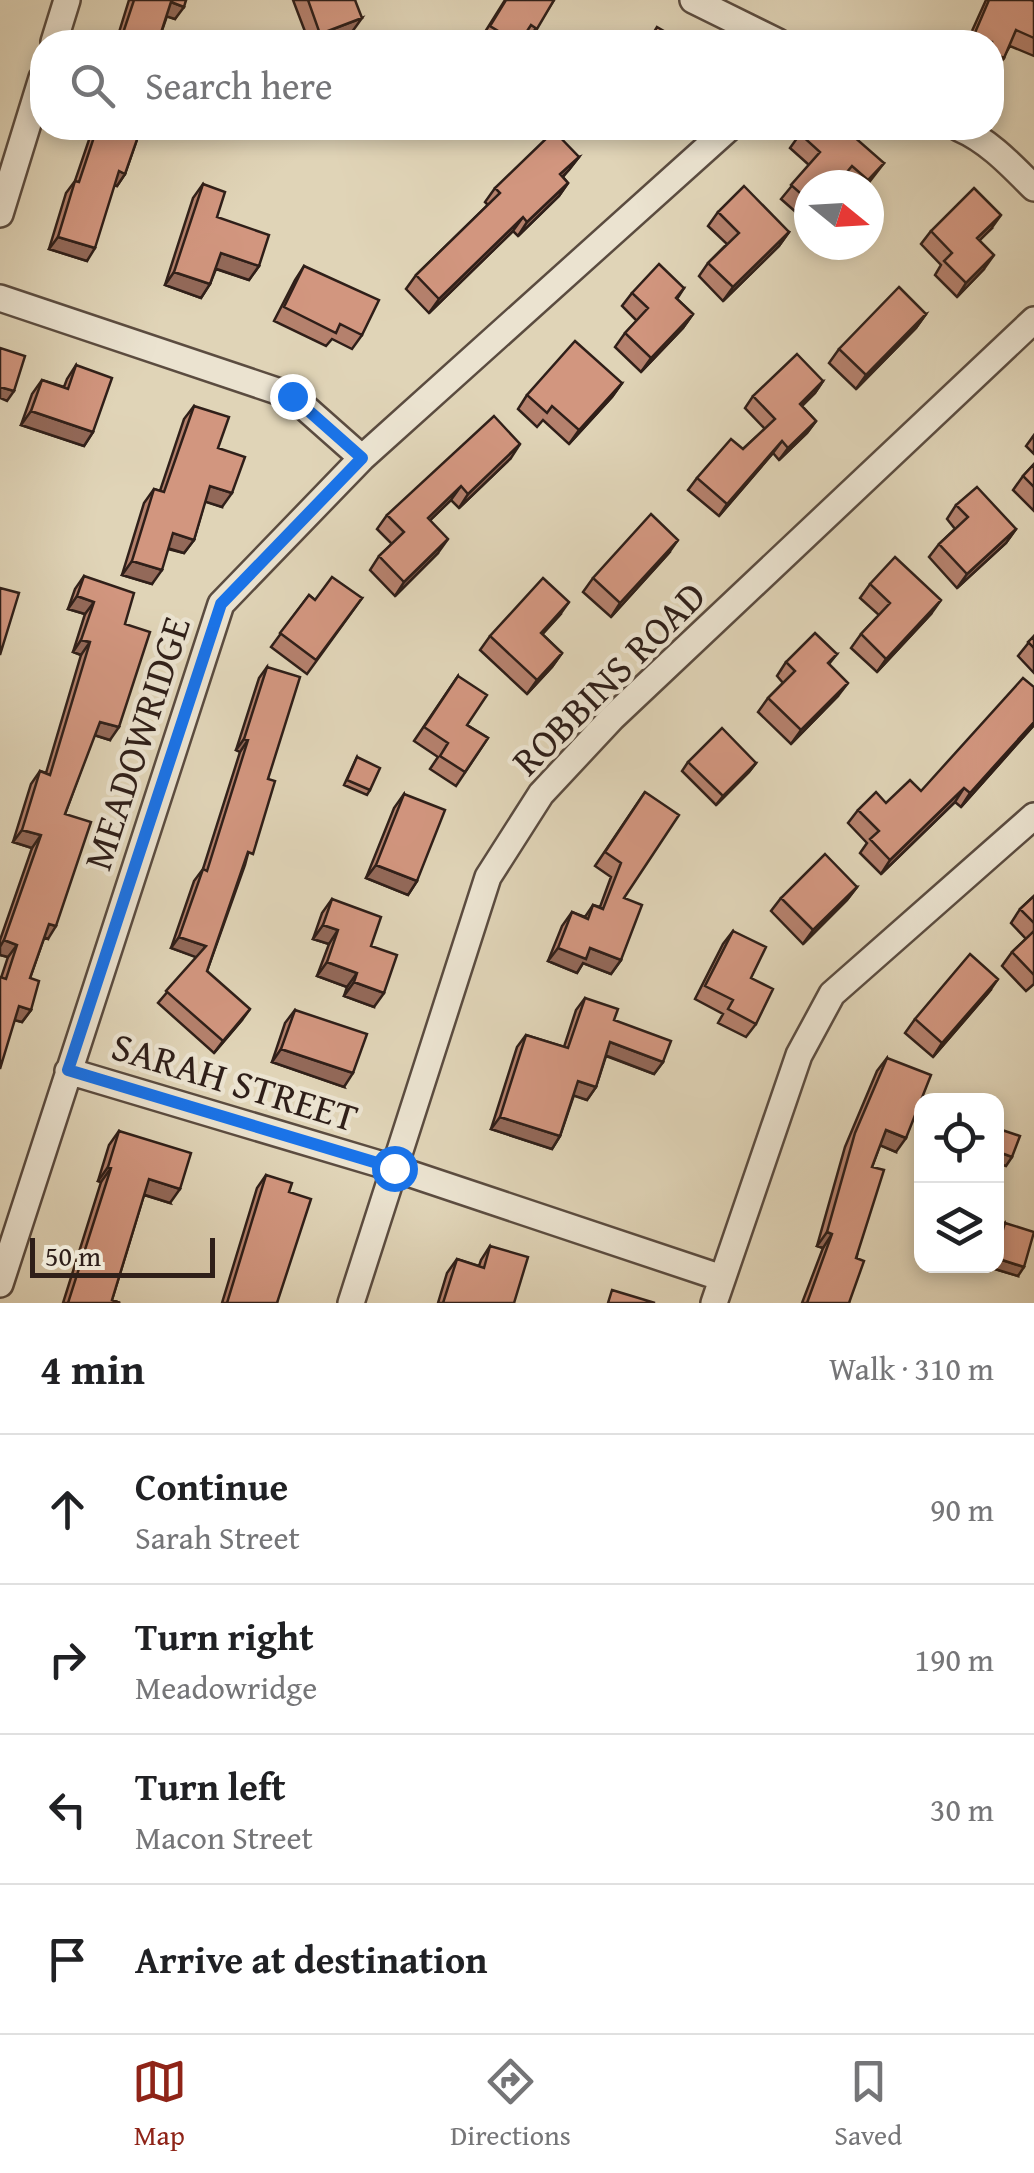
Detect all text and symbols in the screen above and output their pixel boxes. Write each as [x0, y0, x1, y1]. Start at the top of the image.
search box [30, 30, 1004, 140]
text: Search here [145, 57, 333, 113]
icon: search [65, 58, 120, 113]
north arrow [794, 170, 884, 260]
route end [270, 374, 316, 420]
street label: ROBBINS ROAD [497, 567, 719, 789]
street label: MEADOWRIDGE [67, 609, 205, 877]
street label: SARAH STREET [105, 1016, 365, 1146]
map controls [914, 1093, 1004, 1273]
button: locate [914, 1093, 1004, 1183]
route start [372, 1146, 418, 1192]
button: layers [914, 1183, 1004, 1273]
scale bar [30, 1233, 215, 1278]
text: 50 m [45, 1235, 101, 1276]
text: 4 min [40, 1338, 145, 1399]
text: Walk · 310 m [829, 1345, 994, 1392]
text: Continue [135, 1458, 288, 1514]
icon: ahead [40, 1482, 95, 1537]
text: 90 m [930, 1486, 994, 1533]
text: Sarah Street [135, 1514, 300, 1561]
text: Turn right [135, 1608, 314, 1664]
icon: right [40, 1632, 95, 1687]
text: 190 m [915, 1636, 994, 1683]
text: Meadowridge [135, 1664, 317, 1711]
text: Turn left [135, 1758, 286, 1814]
icon: left [40, 1782, 95, 1837]
text: 30 m [930, 1786, 994, 1833]
text: Macon Street [135, 1814, 313, 1861]
text: Arrive at destination [135, 1931, 488, 1987]
icon: arrive [40, 1932, 95, 1987]
tab: Map [132, 2054, 187, 2155]
tab: Directions [450, 2054, 571, 2155]
tab: Saved [834, 2054, 902, 2155]

